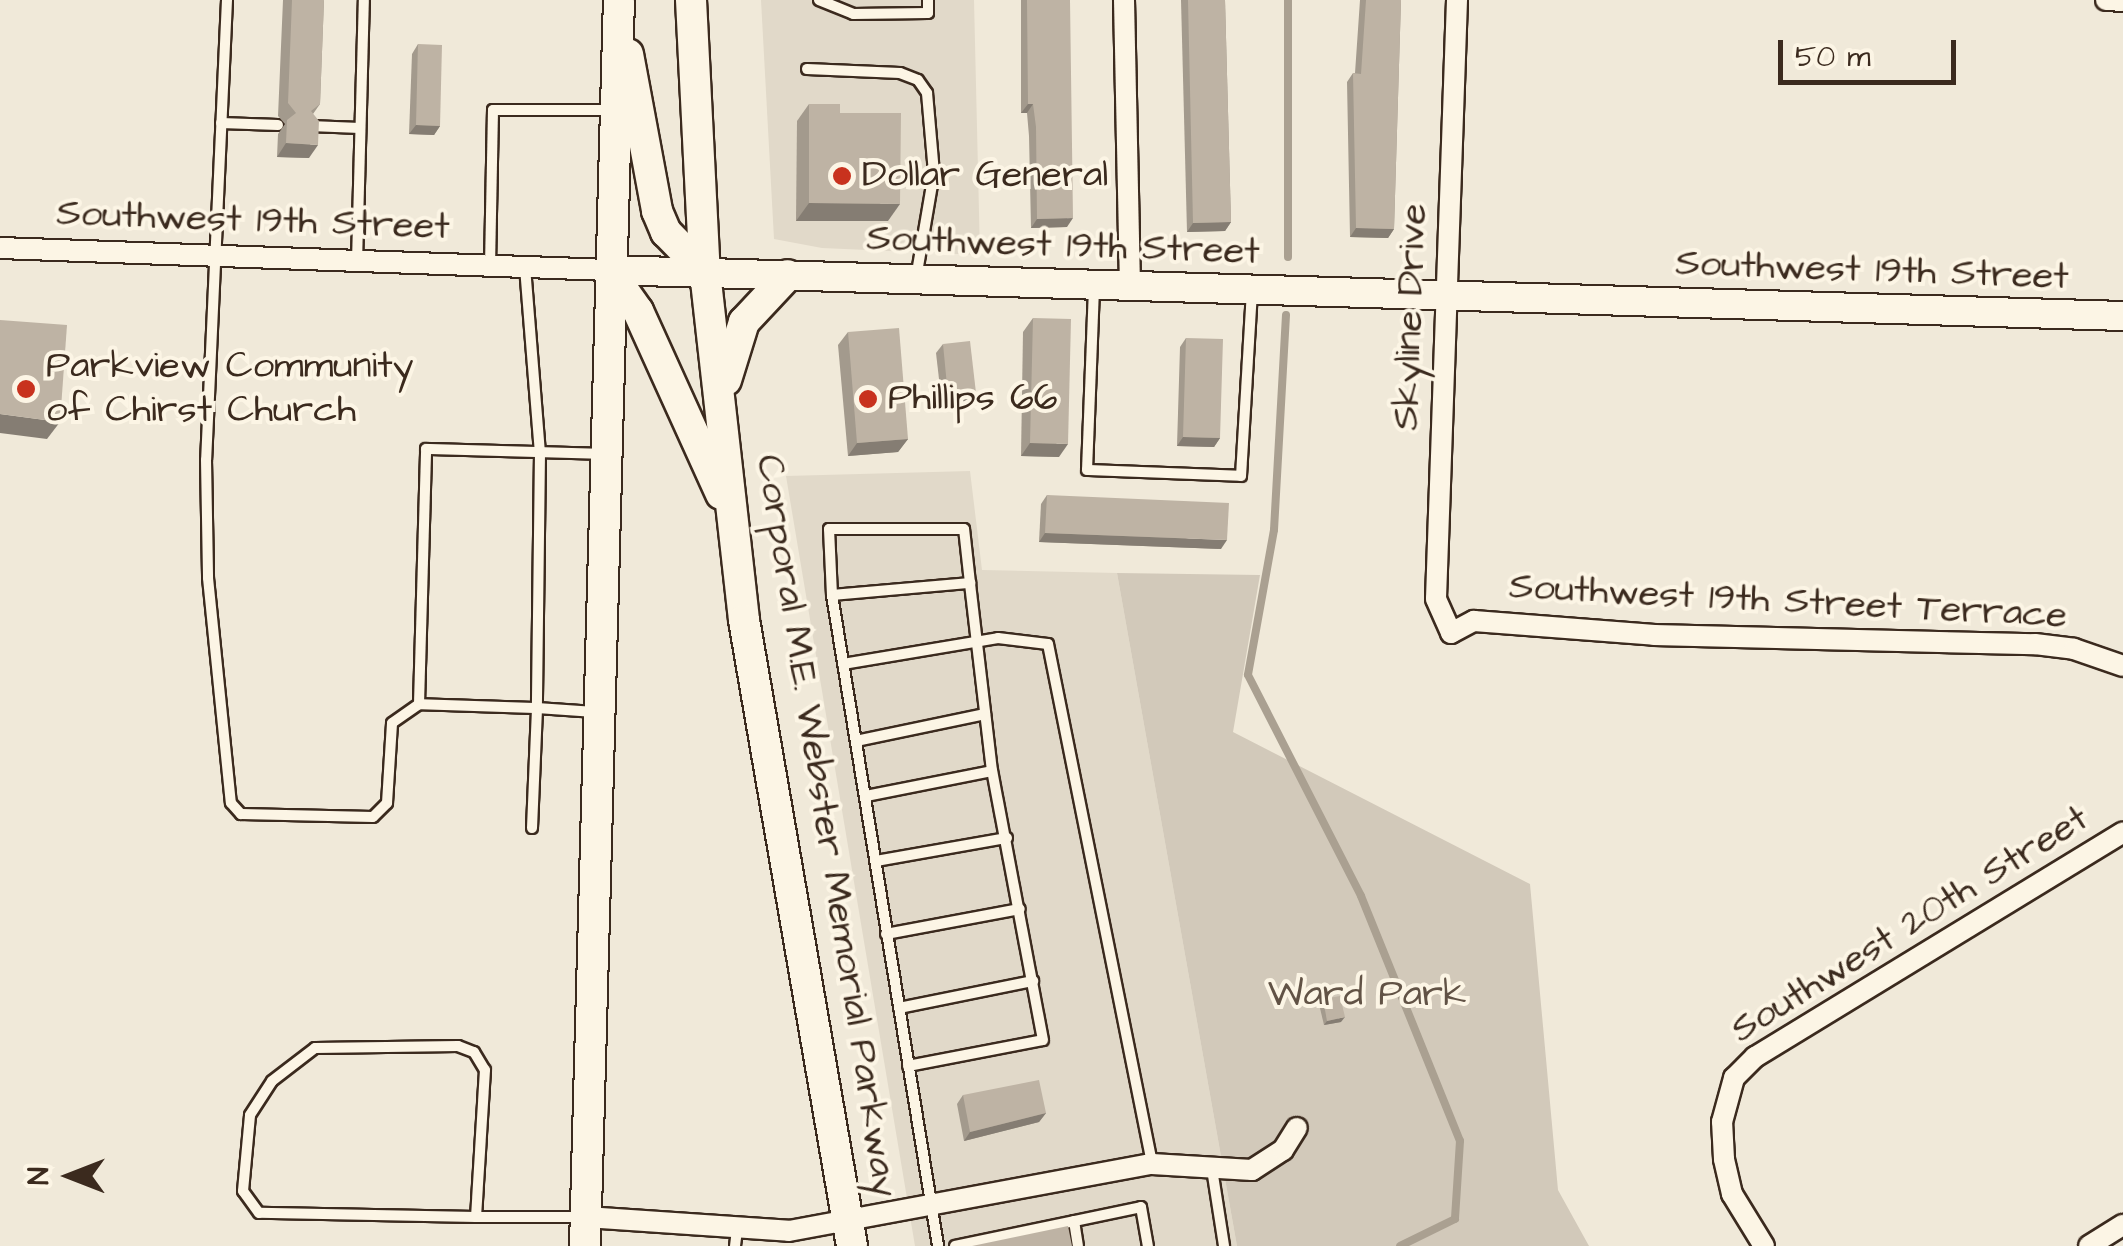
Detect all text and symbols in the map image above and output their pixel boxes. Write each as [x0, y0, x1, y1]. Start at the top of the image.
scale bar [1783, 20, 1960, 82]
text: 50 m [1795, 36, 1871, 78]
place label: Dollar General [862, 153, 1108, 199]
marker: Dollar General [831, 165, 853, 187]
street label: Southwest 19th Street [56, 191, 450, 251]
street label: Skyline Drive [1384, 203, 1438, 431]
street label: Southwest 19th Street [866, 216, 1260, 276]
street label: Southwest 19th Street [1675, 241, 2069, 301]
place label: Parkview Community of Chirst Church [46, 344, 414, 434]
place label: Phillips 66 [888, 376, 1058, 422]
marker: Parkview Community of Chirst Church [15, 378, 37, 400]
marker: Phillips 66 [857, 388, 879, 410]
street label: Corporal M.E. Webster Memorial Parkway [745, 452, 907, 1200]
street label: Southwest 19th Street Terrace [1508, 565, 2068, 639]
street label: Southwest 20th Street [1723, 796, 2097, 1054]
park label: Ward Park [1268, 972, 1466, 1018]
north arrow [20, 1126, 120, 1226]
text: N [20, 1167, 59, 1185]

